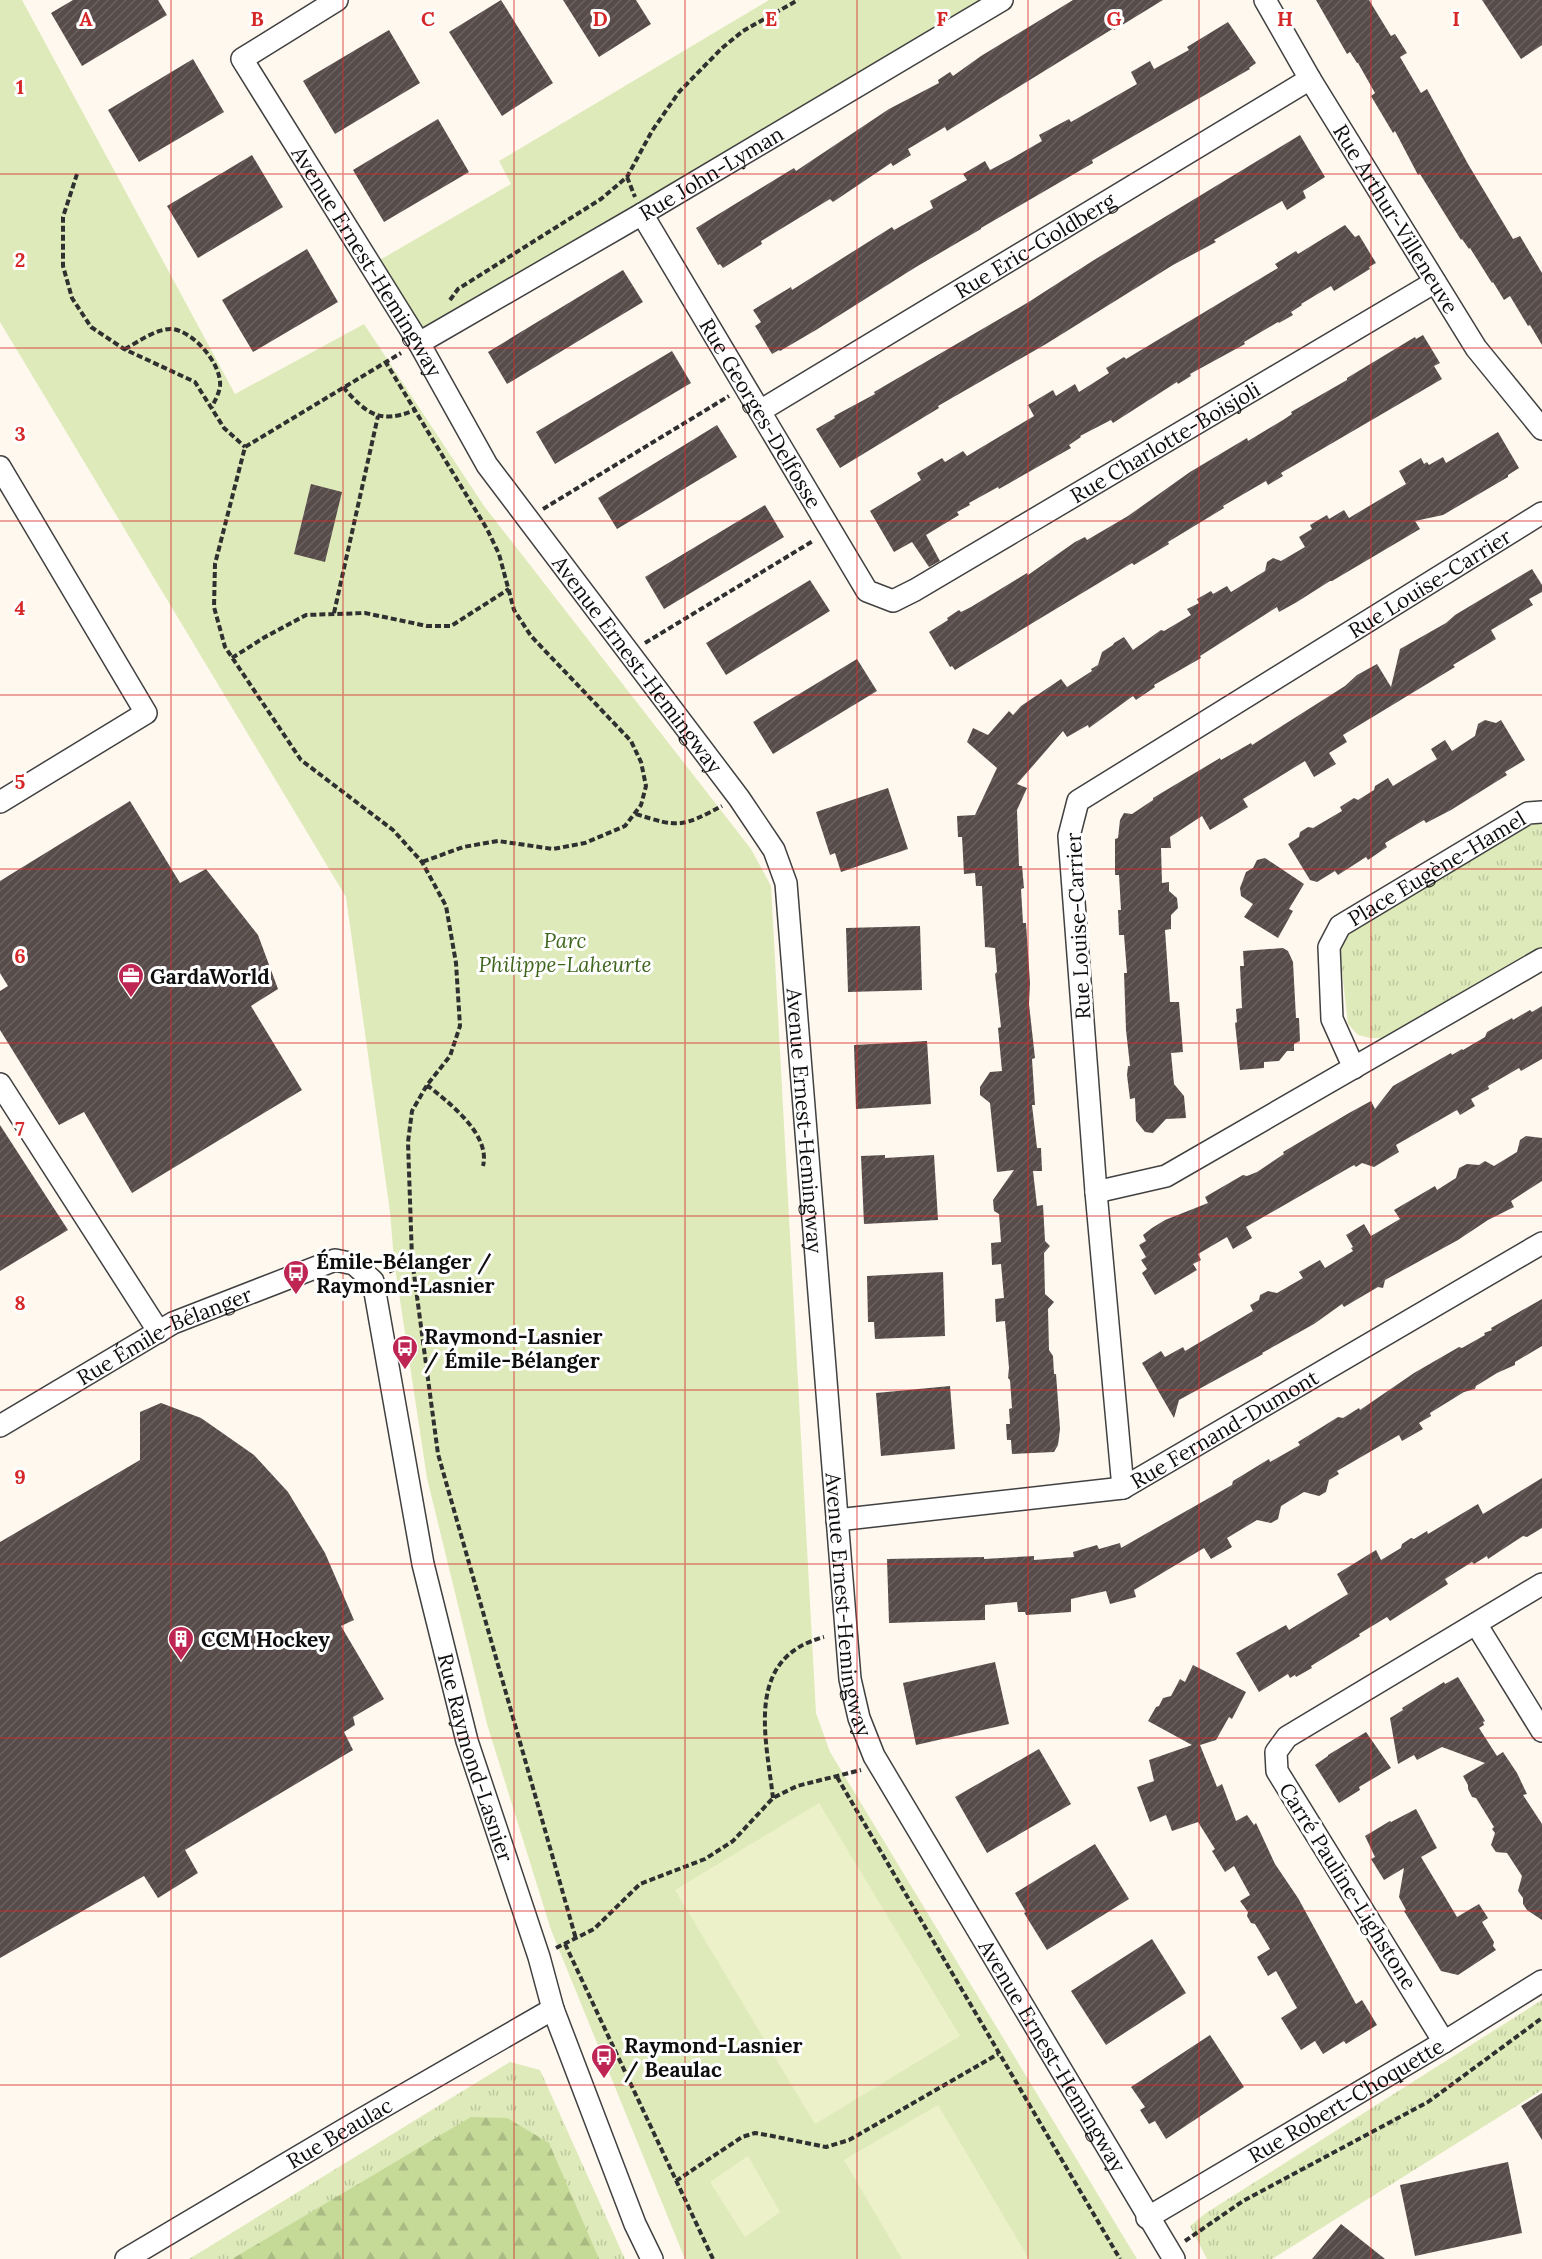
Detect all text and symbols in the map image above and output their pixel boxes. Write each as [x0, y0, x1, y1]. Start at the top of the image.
text: A [79, 6, 93, 31]
text: B [250, 6, 264, 31]
text: C [421, 6, 435, 31]
text: D [592, 6, 608, 31]
text: E [765, 6, 777, 31]
text: F [936, 6, 948, 31]
text: G [1106, 6, 1122, 31]
text: H [1277, 6, 1293, 31]
text: I [1452, 6, 1460, 31]
text: 1 [16, 74, 24, 99]
street label: Rue Arthur-Villeneuve [1328, 119, 1465, 318]
street label: Rue John-Lyman [634, 120, 788, 226]
street label: Avenue Ernest-Hemingway [286, 140, 449, 381]
street label: Rue Eric-Goldberg [949, 186, 1120, 304]
text: 2 [15, 247, 25, 272]
street label: Rue Georges-Delfosse [694, 313, 828, 513]
street label: Rue Charlotte-Boisjoli [1065, 375, 1265, 509]
text: 3 [14, 421, 26, 446]
street label: Rue Louise-Carrier [1343, 522, 1516, 644]
street label: Avenue Ernest-Hemingway [546, 549, 729, 778]
text: 4 [15, 595, 26, 620]
text: 5 [15, 769, 26, 794]
street label: Place Eugène-Hamel [1343, 804, 1530, 932]
street label: Rue Louise-Carrier [1060, 832, 1096, 1020]
park label: Parc Philippe-Laheurte [478, 927, 652, 978]
text: 6 [14, 943, 26, 968]
office icon: GardaWorld [116, 961, 146, 999]
place label: GardaWorld [150, 963, 270, 990]
street label: Avenue Ernest-Hemingway [781, 986, 829, 1254]
text: 7 [15, 1116, 25, 1141]
place label: Émile-Bélanger / Raymond-Lasnier [316, 1248, 495, 1299]
bus stop icon: Émile-Bélanger / Raymond-Lasnier [281, 1258, 311, 1296]
street label: Rue Émile-Bélanger [72, 1280, 256, 1391]
text: 8 [14, 1290, 26, 1315]
place label: Raymond-Lasnier / Émile-Bélanger [424, 1323, 603, 1374]
bus stop icon: Raymond-Lasnier / Émile-Bélanger [390, 1333, 420, 1371]
street label: Rue Fernand-Dumont [1125, 1363, 1324, 1494]
text: 9 [14, 1464, 26, 1489]
street label: Avenue Ernest-Hemingway [820, 1471, 878, 1740]
building icon: CCM Hockey [166, 1624, 196, 1662]
place label: CCM Hockey [201, 1626, 330, 1653]
street label: Rue Raymond-Lasnier [432, 1650, 520, 1865]
street label: Carré Pauline-Lighstone [1273, 1778, 1423, 1994]
street label: Avenue Ernest-Hemingway [973, 1934, 1132, 2177]
place label: Raymond-Lasnier / Beaulac [624, 2032, 803, 2083]
street label: Rue Robert-Choquette [1243, 2032, 1448, 2169]
bus stop icon: Raymond-Lasnier / Beaulac [589, 2042, 619, 2080]
street label: Rue Beaulac [282, 2091, 397, 2174]

